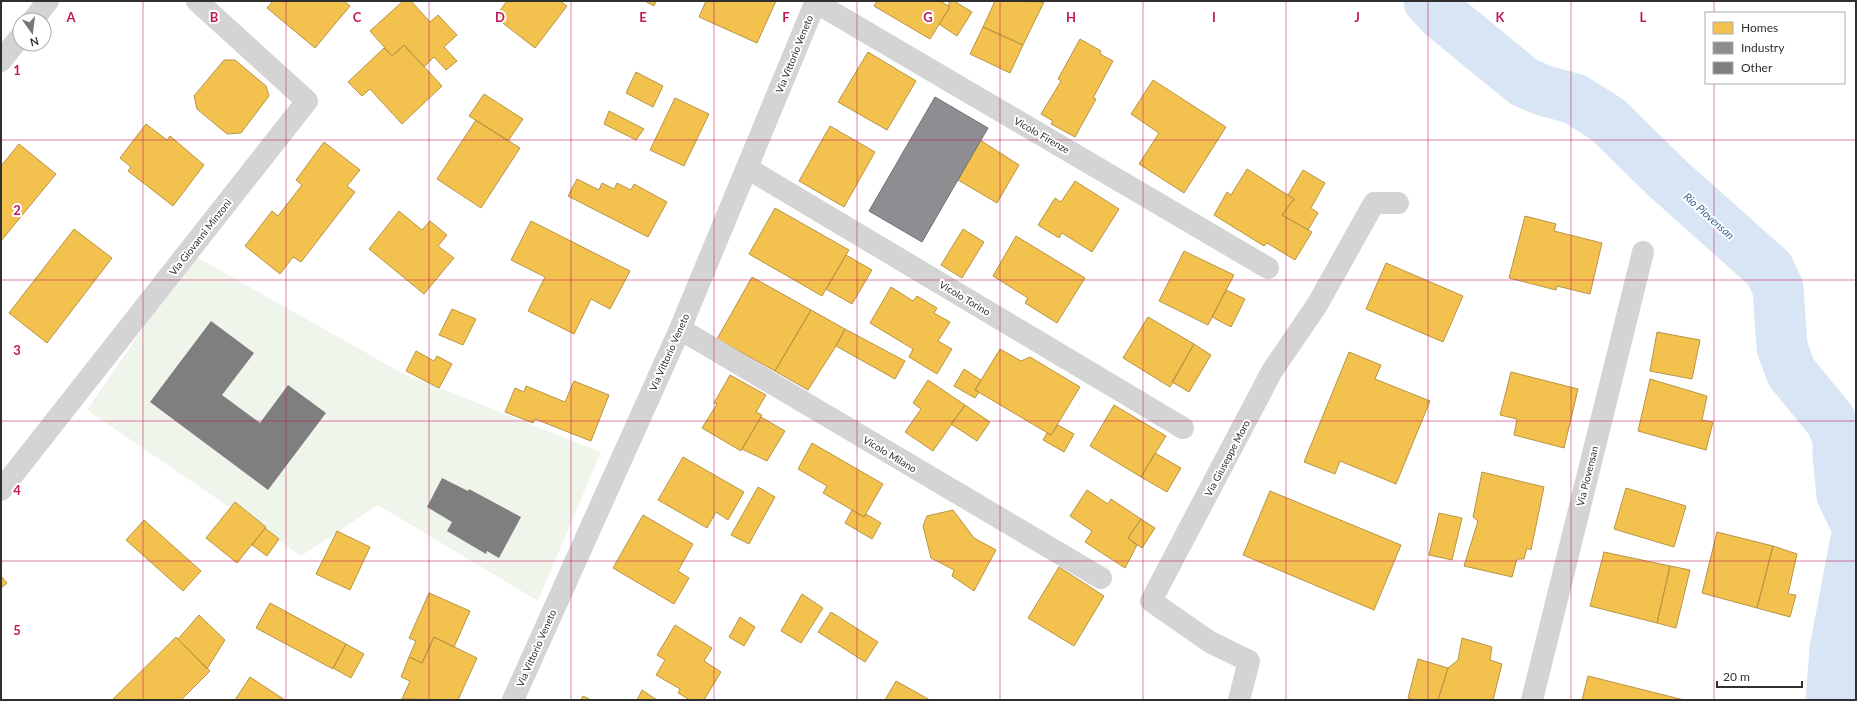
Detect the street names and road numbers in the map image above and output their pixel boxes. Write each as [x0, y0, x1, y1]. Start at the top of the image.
street label: Via Vittorio Veneto [773, 13, 815, 95]
street label: Vicolo Firenze [1012, 114, 1072, 156]
street label: Via Giovanni Minzoni [167, 197, 233, 277]
street label: Vicolo Torino [937, 278, 993, 318]
street label: Via Vittorio Veneto [647, 311, 692, 392]
street label: Via Giuseppe Moro [1202, 418, 1252, 498]
street label: Vicolo Milano [861, 433, 919, 475]
street label: Via Piovensan [1574, 445, 1600, 507]
street label: Via Vittorio Veneto [514, 607, 559, 688]

